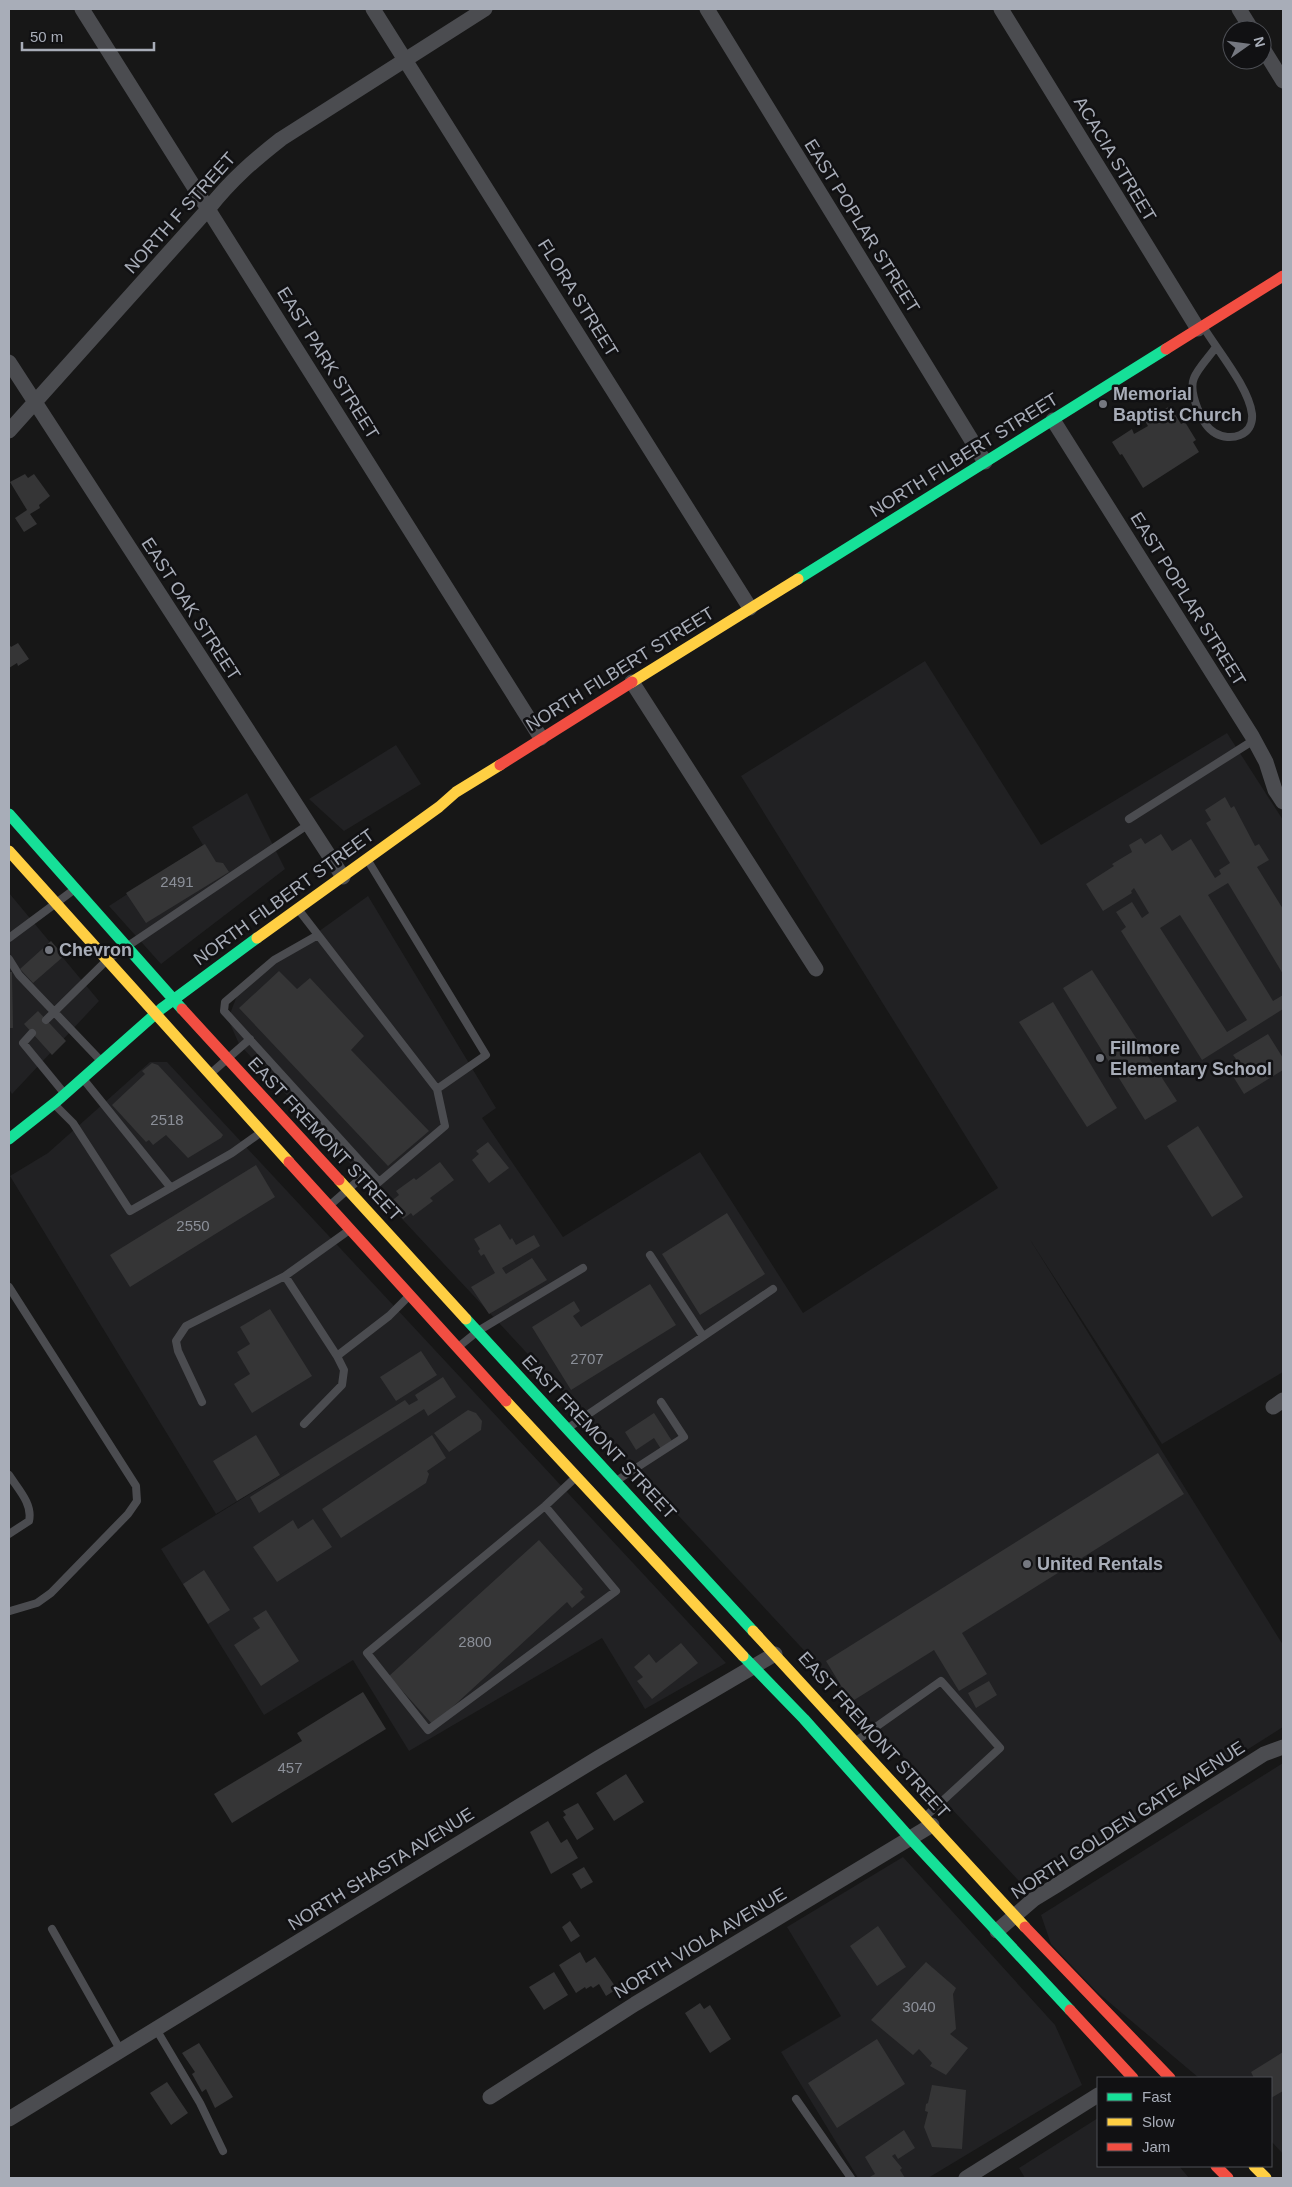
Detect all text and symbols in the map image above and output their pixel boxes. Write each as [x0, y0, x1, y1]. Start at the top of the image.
scale bar [22, 20, 155, 52]
north arrow [1222, 20, 1272, 70]
text: 50 m [30, 28, 63, 45]
text: N [1251, 35, 1269, 49]
street label: ACACIA STREET [1070, 93, 1160, 225]
street label: EAST POPLAR STREET [800, 136, 924, 316]
street label: NORTH F STREET [120, 148, 240, 278]
street label: FLORA STREET [534, 235, 622, 361]
street label: EAST PARK STREET [273, 283, 383, 443]
place label: Memorial Baptist Church [1113, 384, 1242, 425]
street label: NORTH FILBERT STREET [866, 389, 1062, 521]
marker: Memorial Baptist Church [1097, 398, 1109, 410]
street label: EAST POPLAR STREET [1126, 509, 1250, 689]
street label: EAST OAK STREET [137, 534, 245, 684]
street label: NORTH FILBERT STREET [522, 603, 718, 735]
street label: NORTH FILBERT STREET [190, 825, 378, 969]
house number: 2491 [160, 873, 194, 890]
place label: Chevron [59, 940, 132, 960]
marker: Chevron [43, 944, 55, 956]
place label: Fillmore Elementary School [1110, 1038, 1272, 1079]
marker: Fillmore Elementary School [1094, 1052, 1106, 1064]
street label: EAST FREMONT STREET [244, 1053, 406, 1225]
house number: 2518 [150, 1111, 184, 1128]
house number: 2550 [176, 1217, 210, 1234]
house number: 2707 [570, 1350, 604, 1367]
street label: EAST FREMONT STREET [518, 1351, 680, 1523]
place label: United Rentals [1037, 1554, 1163, 1574]
marker: United Rentals [1021, 1558, 1033, 1570]
house number: 2800 [458, 1633, 492, 1650]
street label: EAST FREMONT STREET [794, 1648, 954, 1822]
street label: NORTH GOLDEN GATE AVENUE [1008, 1737, 1248, 1903]
house number: 457 [277, 1759, 303, 1776]
street label: NORTH SHASTA AVENUE [285, 1804, 477, 1934]
street label: NORTH VIOLA AVENUE [610, 1884, 790, 2002]
house number: 3040 [902, 1998, 936, 2015]
legend [1097, 2077, 1272, 2167]
text: Fast [1142, 2088, 1172, 2105]
text: Slow [1142, 2113, 1175, 2130]
text: Jam [1142, 2138, 1170, 2155]

